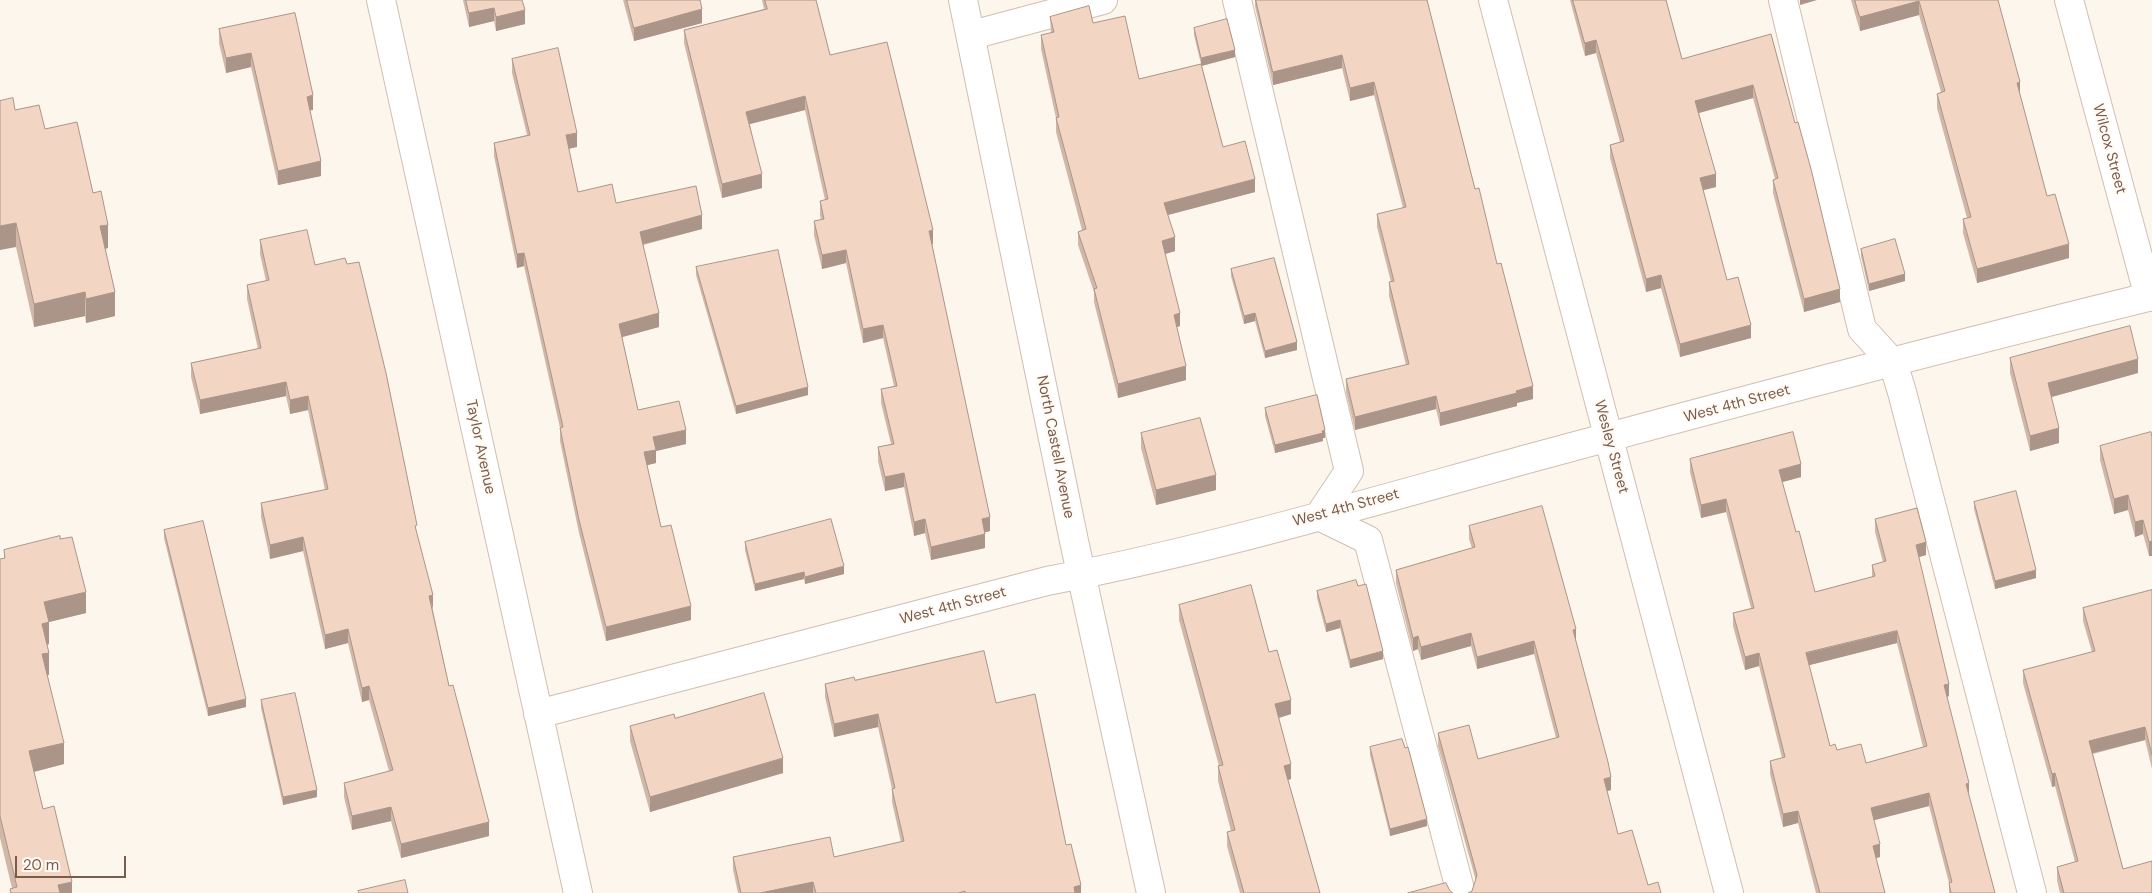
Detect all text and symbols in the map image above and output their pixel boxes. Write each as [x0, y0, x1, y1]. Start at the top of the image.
street label: Wilcox Street [2088, 102, 2130, 196]
street label: North Castell Avenue [1032, 374, 1078, 520]
street label: West 4th Street [1682, 381, 1792, 427]
street label: Taylor Avenue [461, 398, 499, 496]
street label: Wesley Street [1590, 398, 1632, 496]
street label: West 4th Street [1291, 485, 1401, 531]
street label: West 4th Street [898, 583, 1008, 629]
scale bar [18, 846, 129, 878]
text: 20 m [23, 855, 59, 875]

